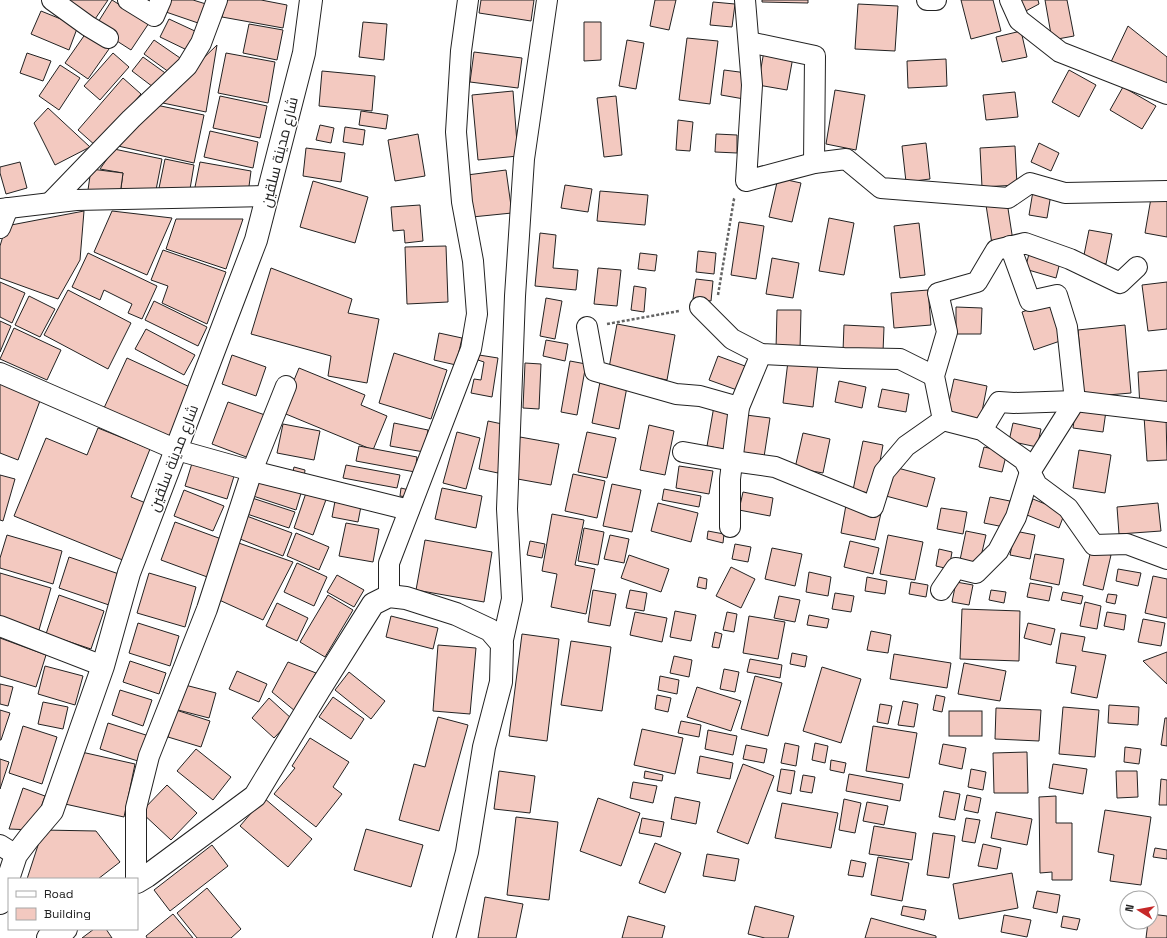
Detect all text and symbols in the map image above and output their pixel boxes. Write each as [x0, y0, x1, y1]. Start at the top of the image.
street label: شارع مدينة سلقين [256, 95, 304, 210]
street label: شارع مدينة سلقين [144, 402, 204, 515]
legend [8, 878, 138, 930]
text: Road [44, 886, 73, 902]
north arrow [1119, 890, 1159, 930]
text: N [1122, 903, 1137, 913]
text: Building [44, 906, 91, 922]

